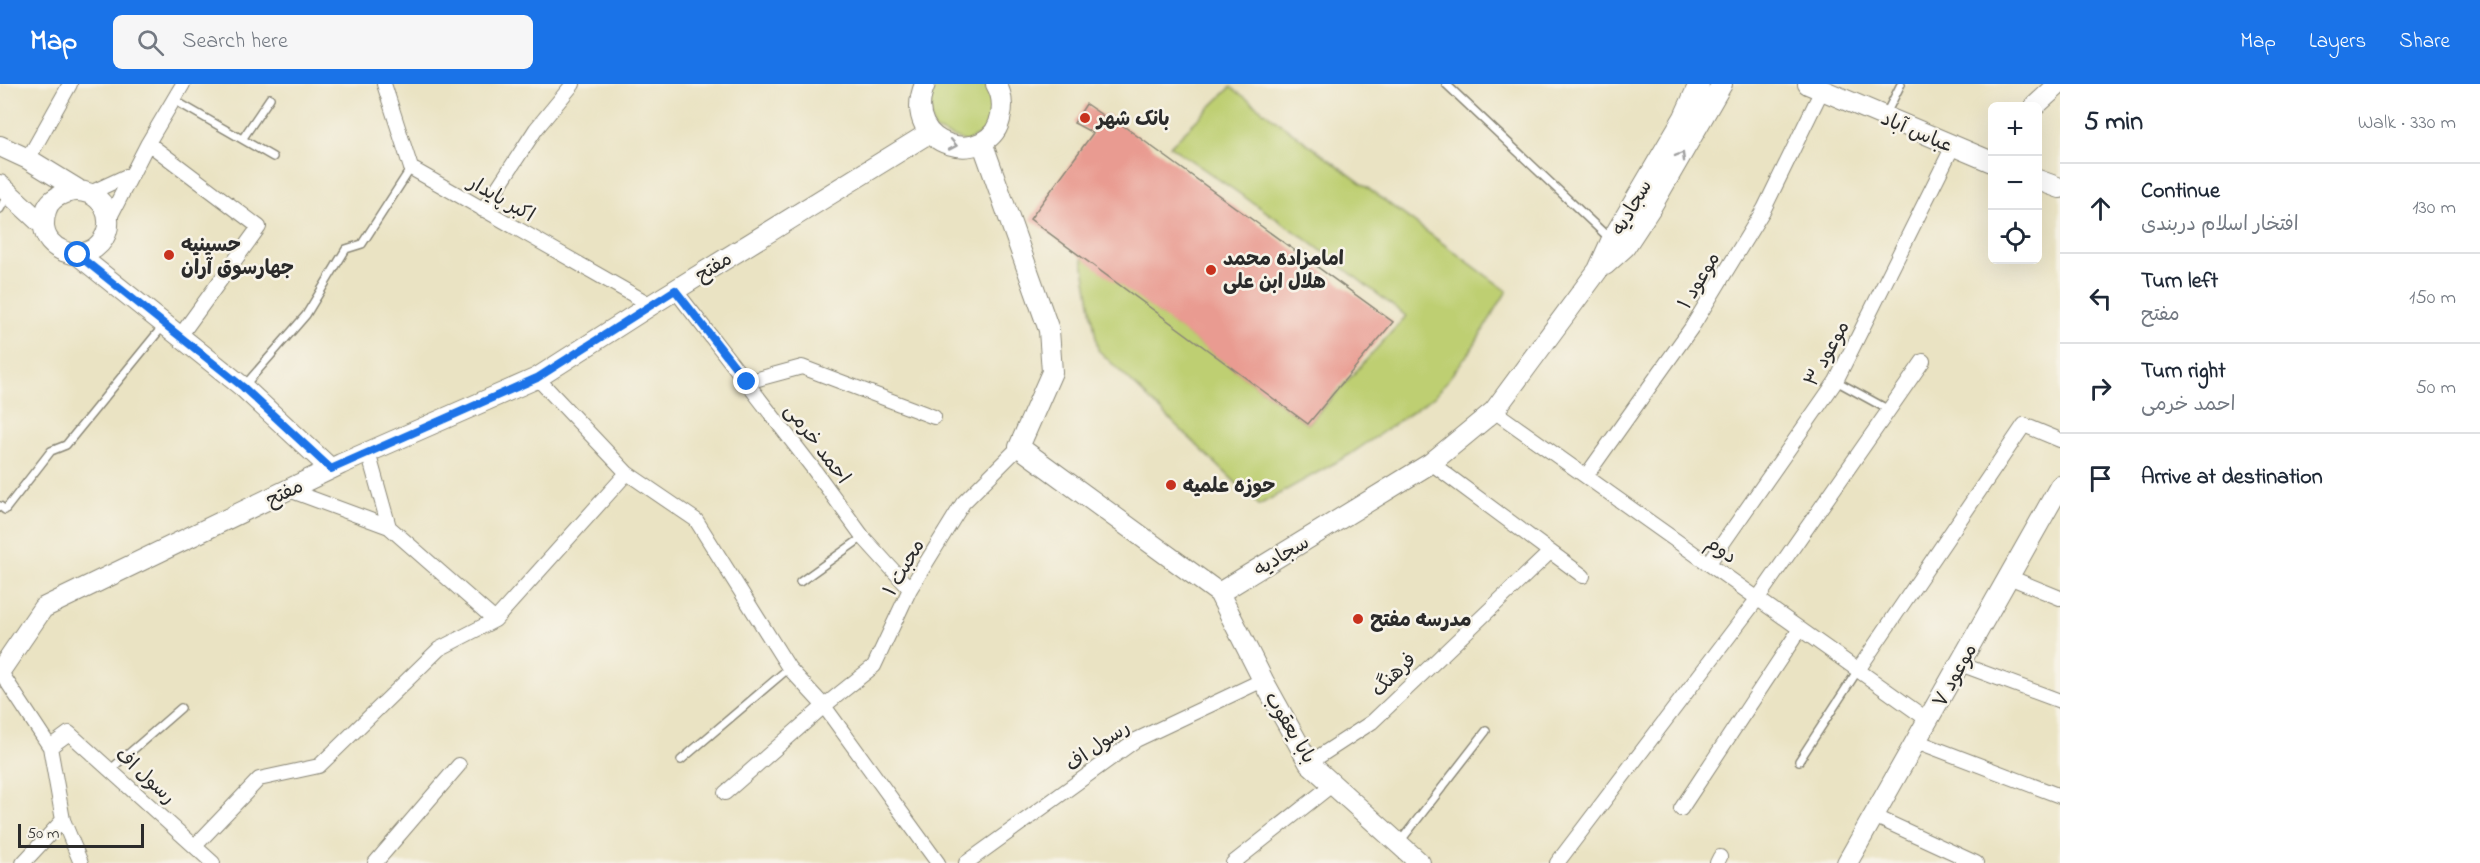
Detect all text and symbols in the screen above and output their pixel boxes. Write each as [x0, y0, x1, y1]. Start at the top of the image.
search box [113, 15, 533, 69]
text: Map [30, 22, 77, 63]
icon: search [134, 26, 167, 59]
text: Search here [182, 26, 288, 58]
text: Map [2240, 27, 2276, 57]
text: Layers [2309, 27, 2366, 57]
text: Share [2399, 27, 2450, 57]
map controls [1988, 102, 2042, 264]
button: + [1988, 102, 2042, 156]
text: 5 min [2084, 104, 2143, 142]
street label: عباس آباد [1876, 105, 1957, 161]
place label: بانک شهر [1095, 106, 1170, 135]
text: Walk · 330 m [2358, 109, 2456, 138]
marker: بانک شهر [1078, 111, 1092, 125]
one-way arrow [948, 138, 958, 151]
one-way arrow [1674, 152, 1686, 162]
button: − [1988, 156, 2042, 210]
street label: اکبر پایدار [460, 168, 539, 231]
street label: سجادیه [1606, 175, 1661, 242]
text: Continue [2141, 176, 2220, 208]
icon: ahead [2084, 192, 2117, 225]
text: 130 m [2412, 194, 2456, 223]
button: locate [1988, 210, 2042, 264]
text: افتخار اسلام دربندی [2141, 211, 2299, 240]
place label: حسینیه جهارسوق آران [181, 232, 294, 284]
route start [64, 241, 90, 267]
street label: مفتح [690, 246, 738, 291]
place label: امامزاده محمد هلال ابن علی [1223, 246, 1344, 298]
street label: موعود ۱ [1672, 247, 1729, 316]
marker: حسینیه جهارسوق آران [162, 248, 176, 262]
marker: امامزاده محمد هلال ابن علی [1204, 263, 1218, 277]
text: Turn left [2141, 266, 2218, 298]
icon: left [2084, 282, 2117, 315]
text: 150 m [2409, 284, 2456, 313]
text: مفتح [2141, 301, 2180, 330]
street label: موعود ۳ [1798, 316, 1858, 393]
text: Turn right [2141, 356, 2226, 388]
route end [733, 368, 759, 394]
icon: right [2084, 372, 2117, 405]
text: 50 m [2415, 374, 2456, 403]
text: احمد خرمی [2141, 391, 2236, 420]
street label: احمد خرمی [776, 398, 856, 491]
icon: arrive [2084, 462, 2117, 495]
text: Arrive at destination [2141, 462, 2323, 494]
street label: مفتح [261, 473, 309, 516]
place label: حوزه علمیه [1183, 473, 1275, 502]
marker: حوزه علمیه [1164, 478, 1178, 492]
street label: سجادیه [1249, 529, 1316, 585]
street label: دوم [1699, 530, 1742, 572]
street label: محبت ۱ [877, 534, 933, 602]
place label: مدرسه مفتح [1370, 607, 1472, 636]
marker: مدرسه مفتح [1351, 612, 1365, 626]
street label: موعود ۷ [1927, 639, 1986, 714]
street label: فرهنگ [1366, 647, 1424, 705]
street label: بابا یعقوب [1256, 687, 1322, 770]
street label: رسول اف [1060, 714, 1137, 780]
street label: رسول اف [108, 742, 181, 812]
scale bar [18, 821, 144, 848]
text: 50 m [27, 822, 59, 846]

